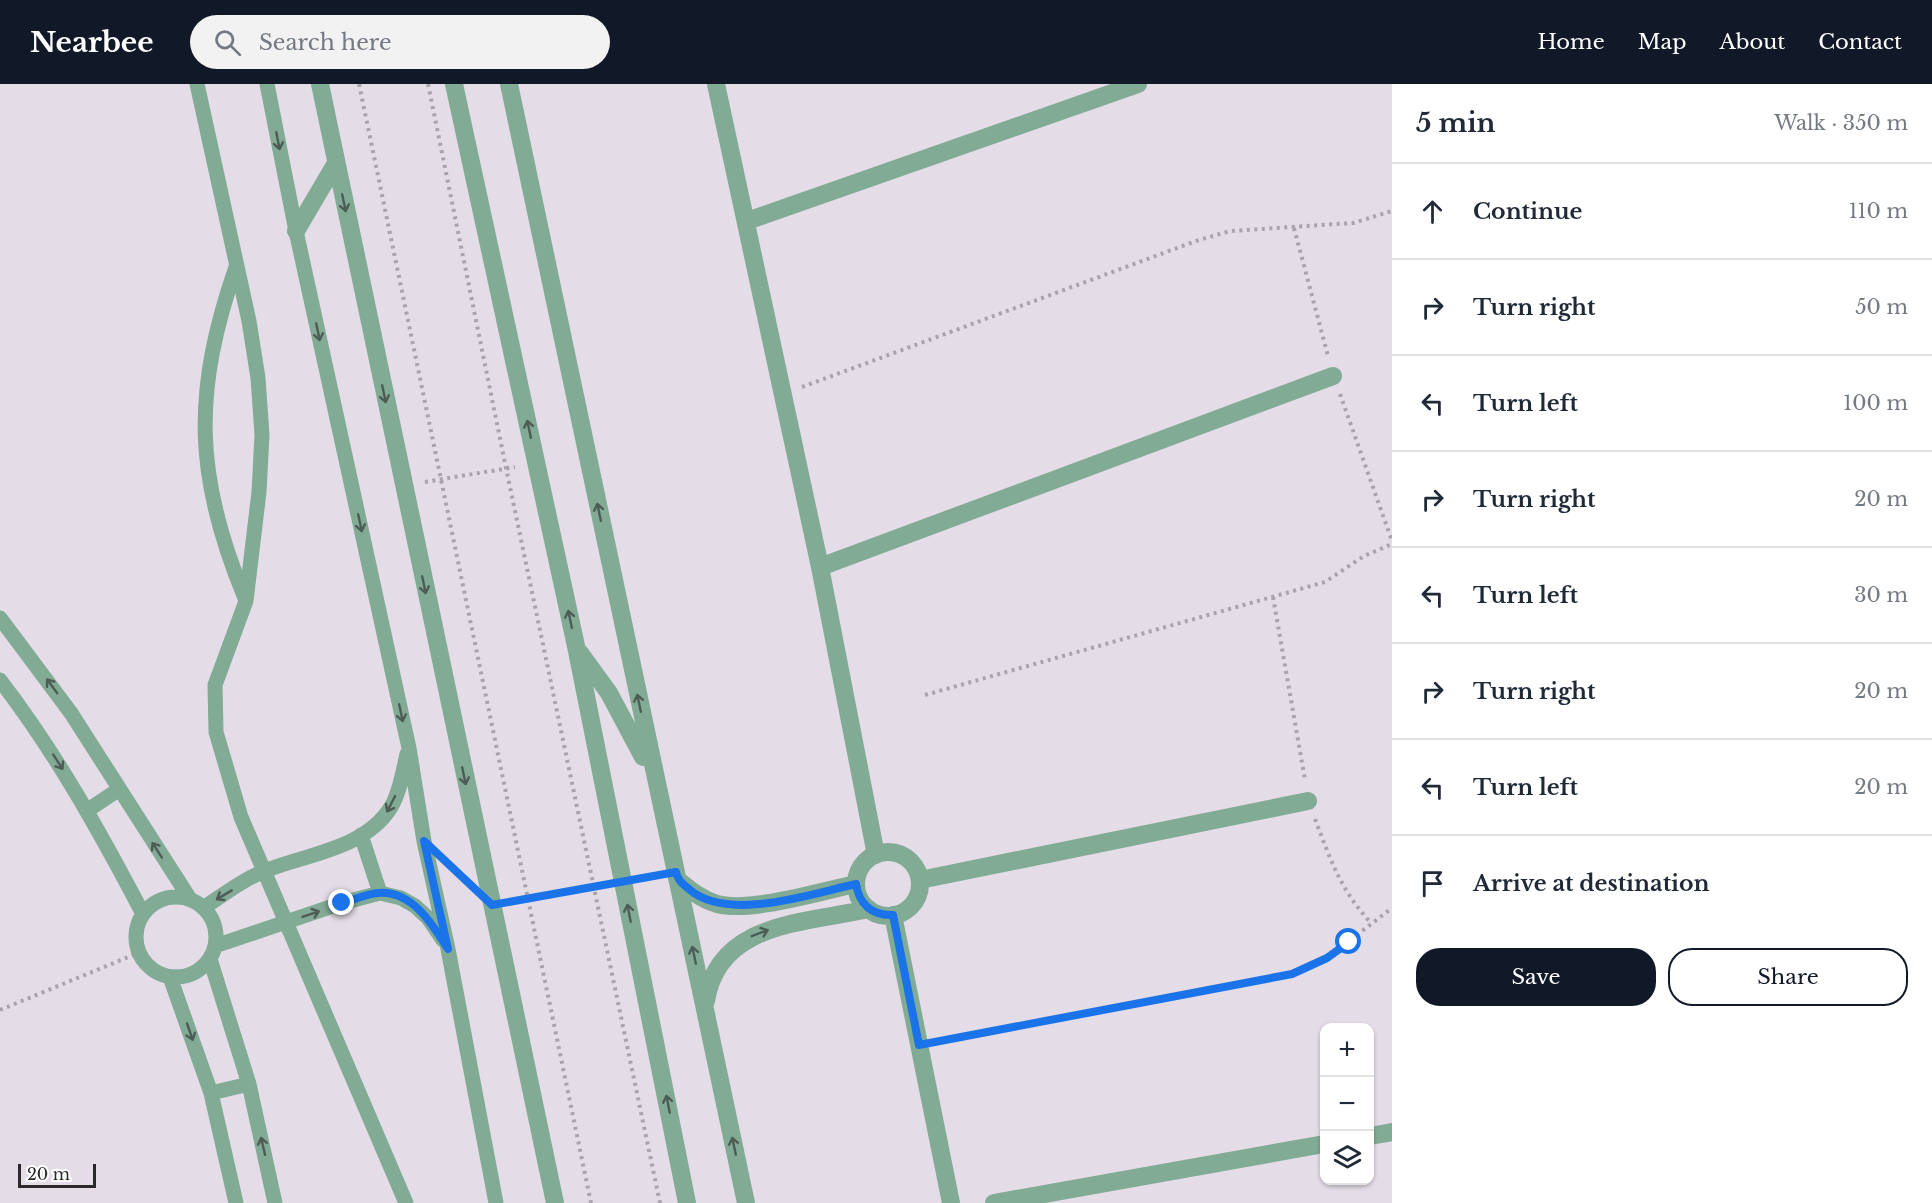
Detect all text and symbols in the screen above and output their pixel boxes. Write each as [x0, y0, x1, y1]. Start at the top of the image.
search box [190, 15, 610, 69]
text: Nearbee [30, 25, 154, 60]
icon: search [211, 26, 244, 59]
text: Search here [259, 29, 392, 56]
text: Home [1538, 29, 1605, 55]
text: Map [1638, 29, 1686, 55]
text: About [1719, 29, 1785, 55]
text: Contact [1818, 29, 1902, 55]
text: 5 min [1416, 107, 1495, 139]
text: Walk · 350 m [1774, 111, 1908, 135]
one-way arrow [273, 131, 284, 151]
one-way arrow [339, 193, 351, 212]
icon: ahead [1416, 195, 1449, 228]
text: Continue [1473, 198, 1582, 225]
text: 110 m [1849, 199, 1908, 223]
icon: right [1416, 291, 1449, 324]
text: Turn right [1473, 294, 1595, 321]
text: 50 m [1855, 295, 1908, 319]
one-way arrow [313, 322, 324, 342]
one-way arrow [379, 384, 390, 403]
icon: left [1416, 387, 1449, 420]
text: Turn left [1473, 390, 1578, 417]
text: 100 m [1843, 391, 1908, 415]
one-way arrow [522, 419, 534, 438]
icon: right [1416, 483, 1449, 516]
text: Turn right [1473, 486, 1595, 513]
text: 20 m [1854, 487, 1908, 511]
one-way arrow [593, 503, 604, 522]
one-way arrow [354, 513, 366, 532]
one-way arrow [419, 574, 430, 594]
icon: left [1416, 579, 1449, 612]
text: Turn left [1473, 582, 1578, 609]
text: 30 m [1854, 583, 1908, 607]
one-way arrow [564, 610, 575, 629]
icon: right [1416, 675, 1449, 708]
text: Turn right [1473, 678, 1595, 705]
one-way arrow [46, 679, 58, 695]
text: 20 m [1854, 679, 1908, 703]
one-way arrow [633, 693, 645, 712]
one-way arrow [396, 703, 407, 723]
one-way arrow [51, 754, 64, 771]
one-way arrow [459, 766, 471, 785]
icon: left [1416, 771, 1449, 804]
text: Turn left [1473, 774, 1578, 801]
text: 20 m [1854, 775, 1908, 799]
one-way arrow [385, 795, 397, 812]
one-way arrow [151, 842, 164, 859]
icon: arrive [1416, 867, 1449, 900]
text: Arrive at destination [1473, 870, 1710, 897]
route end [328, 889, 354, 915]
one-way arrow [216, 890, 233, 902]
one-way arrow [623, 904, 634, 924]
one-way arrow [301, 907, 319, 918]
one-way arrow [750, 927, 769, 938]
route start [1335, 928, 1361, 954]
one-way arrow [687, 946, 699, 965]
button: Save [1416, 948, 1656, 1006]
button: Share [1668, 948, 1908, 1006]
one-way arrow [185, 1022, 196, 1041]
map controls [1320, 1023, 1374, 1185]
button: + [1320, 1023, 1374, 1077]
button: − [1320, 1077, 1374, 1131]
one-way arrow [661, 1095, 673, 1114]
button: layers [1320, 1131, 1374, 1185]
one-way arrow [257, 1137, 268, 1156]
one-way arrow [728, 1137, 739, 1156]
scale bar [18, 1161, 96, 1188]
text: 20 m [27, 1164, 70, 1184]

